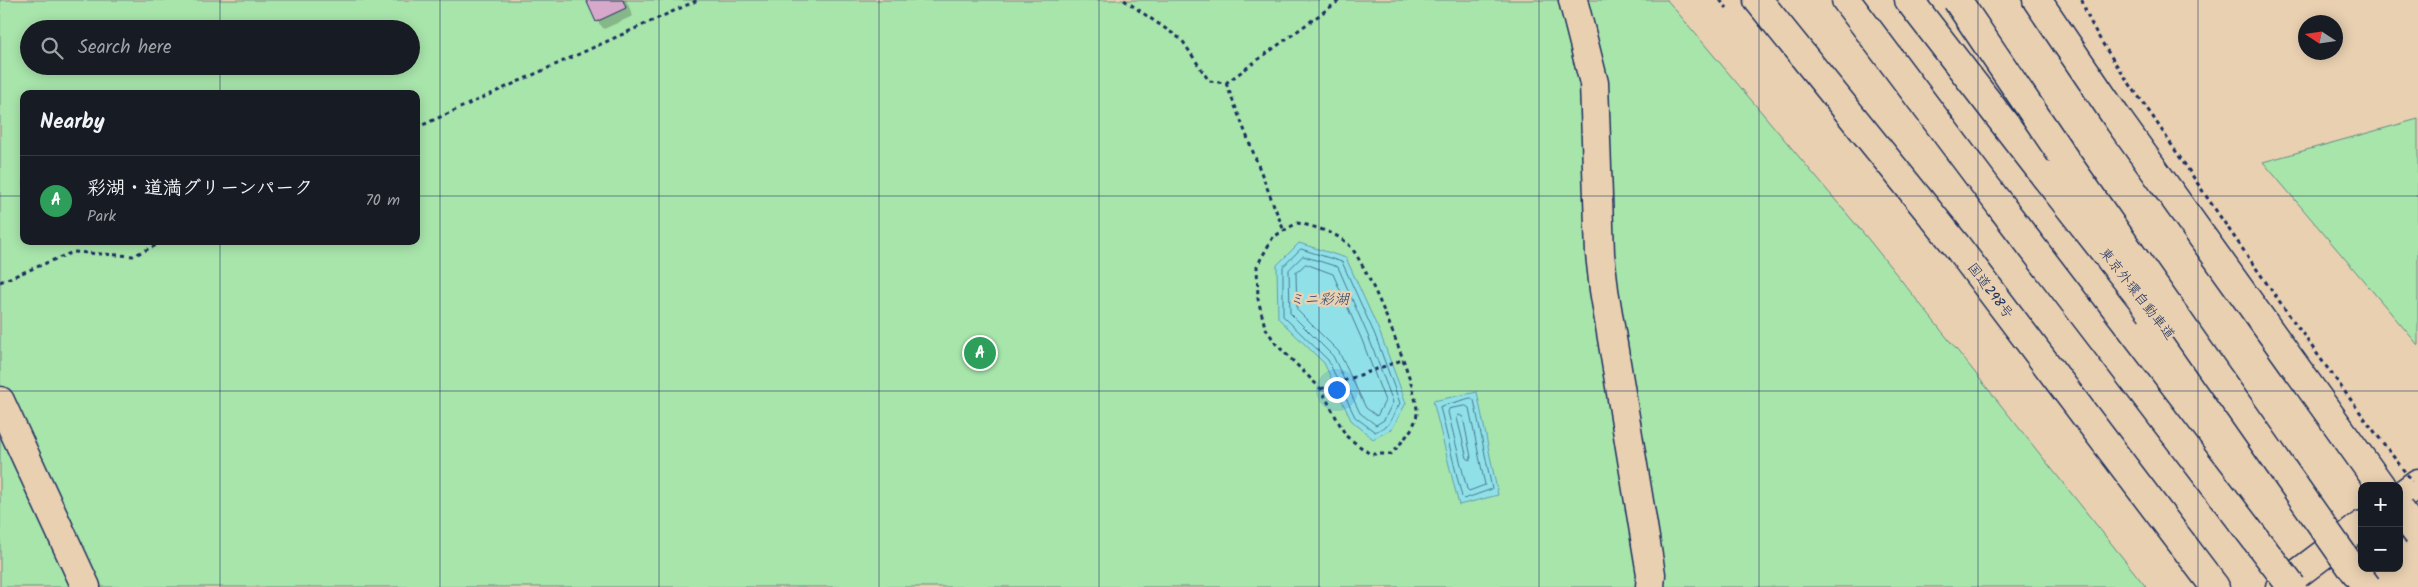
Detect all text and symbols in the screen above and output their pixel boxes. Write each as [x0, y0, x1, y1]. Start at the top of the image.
north arrow [2298, 15, 2343, 60]
search box [20, 20, 420, 75]
text: Search here [78, 33, 172, 63]
icon: search [38, 34, 66, 62]
text: Nearby [40, 106, 105, 139]
text: 彩湖・道満グリーンパーク [87, 174, 313, 204]
text: A [51, 188, 61, 213]
text: 70 m [365, 188, 400, 213]
text: Park [87, 204, 116, 229]
street label: 東京外環自動車道 [2094, 243, 2180, 345]
street label: 国道298号 [1962, 258, 2018, 324]
water label: ミニ彩湖 [1289, 288, 1351, 312]
pin: A [964, 334, 996, 372]
your location [1324, 377, 1350, 403]
map controls [2358, 482, 2403, 572]
button: + [2358, 482, 2403, 527]
button: − [2358, 527, 2403, 572]

